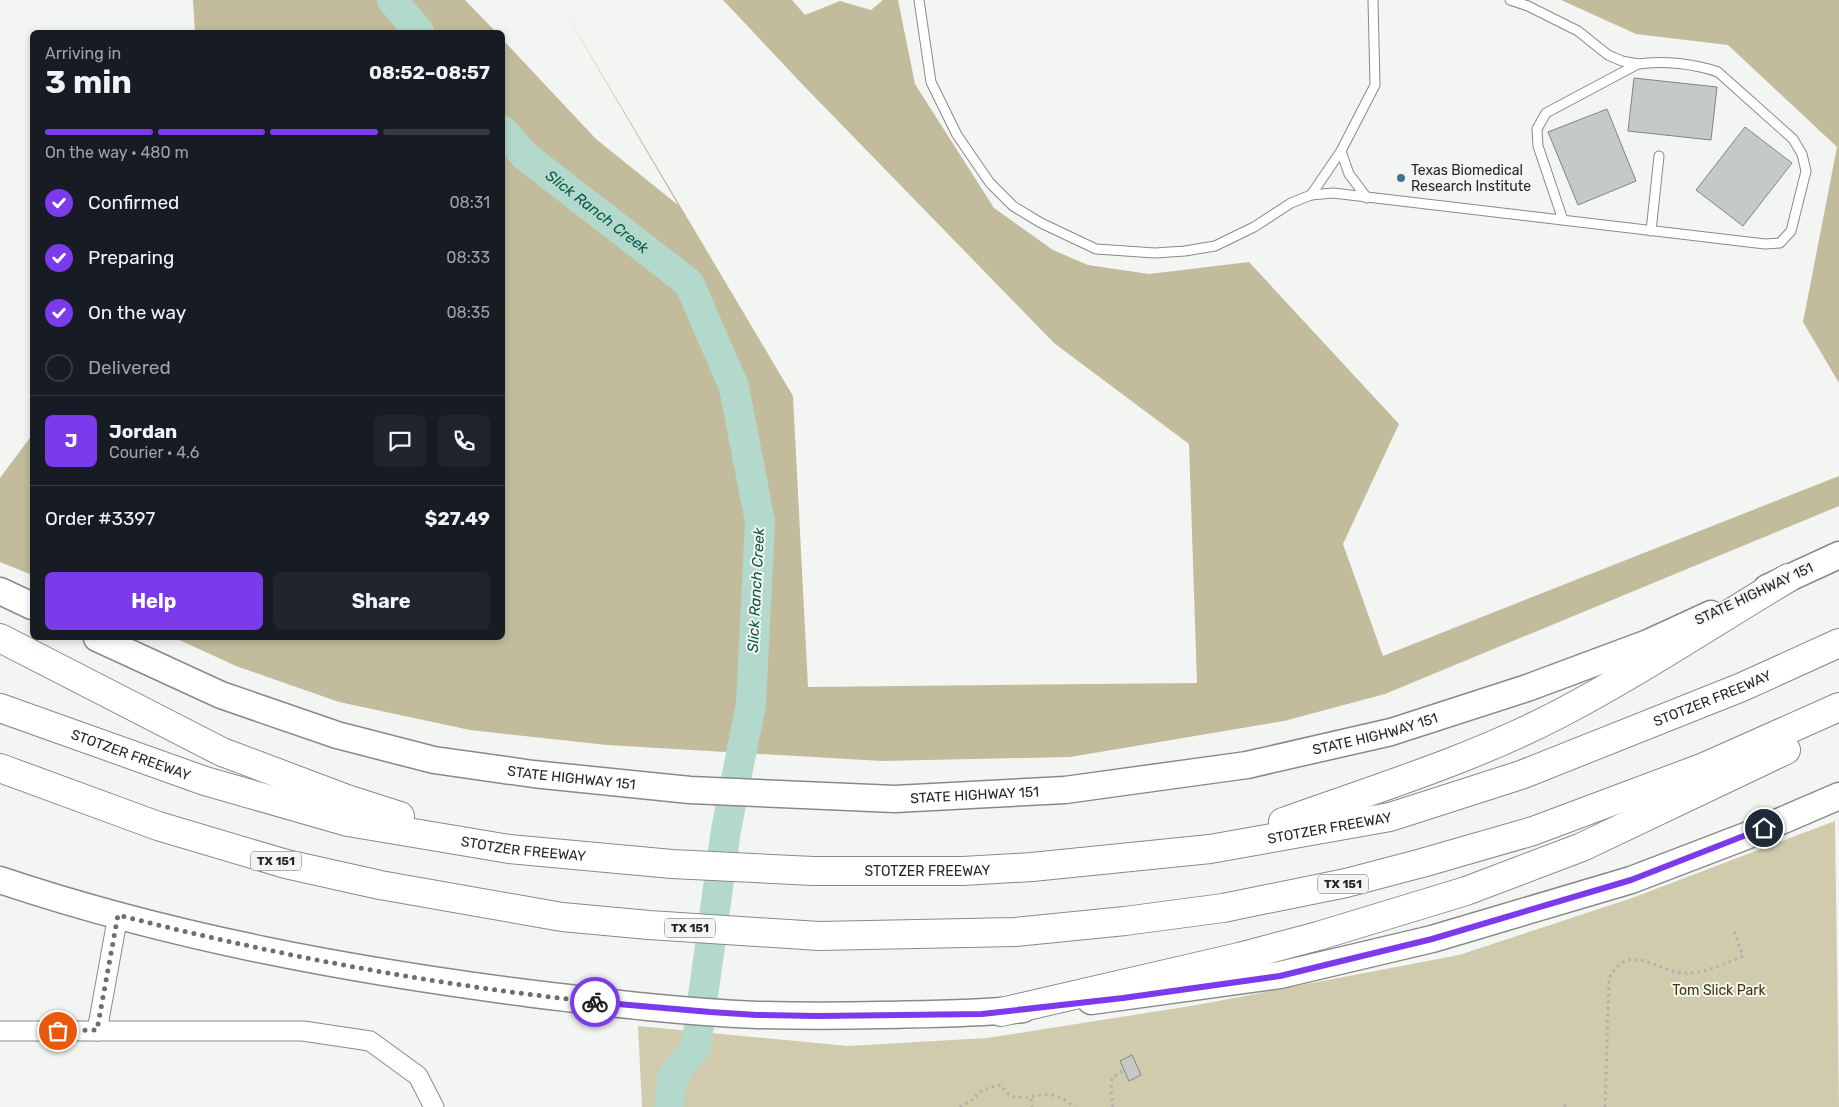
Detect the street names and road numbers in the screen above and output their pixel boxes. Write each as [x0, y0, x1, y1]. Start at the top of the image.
street label: STATE HIGHWAY 151 [1692, 559, 1816, 629]
street label: STOTZER FREEWAY [1651, 666, 1774, 730]
street label: STATE HIGHWAY 151 [1311, 709, 1440, 758]
street label: STOTZER FREEWAY [69, 725, 193, 784]
street label: STATE HIGHWAY 151 [506, 762, 636, 793]
street label: STATE HIGHWAY 151 [910, 783, 1039, 807]
street label: STOTZER FREEWAY [1266, 808, 1393, 847]
street label: STOTZER FREEWAY [460, 833, 587, 865]
road number: TX 151 [251, 851, 301, 870]
street label: STOTZER FREEWAY [865, 861, 991, 880]
road number: TX 151 [1318, 874, 1368, 894]
road number: TX 151 [665, 918, 715, 938]

